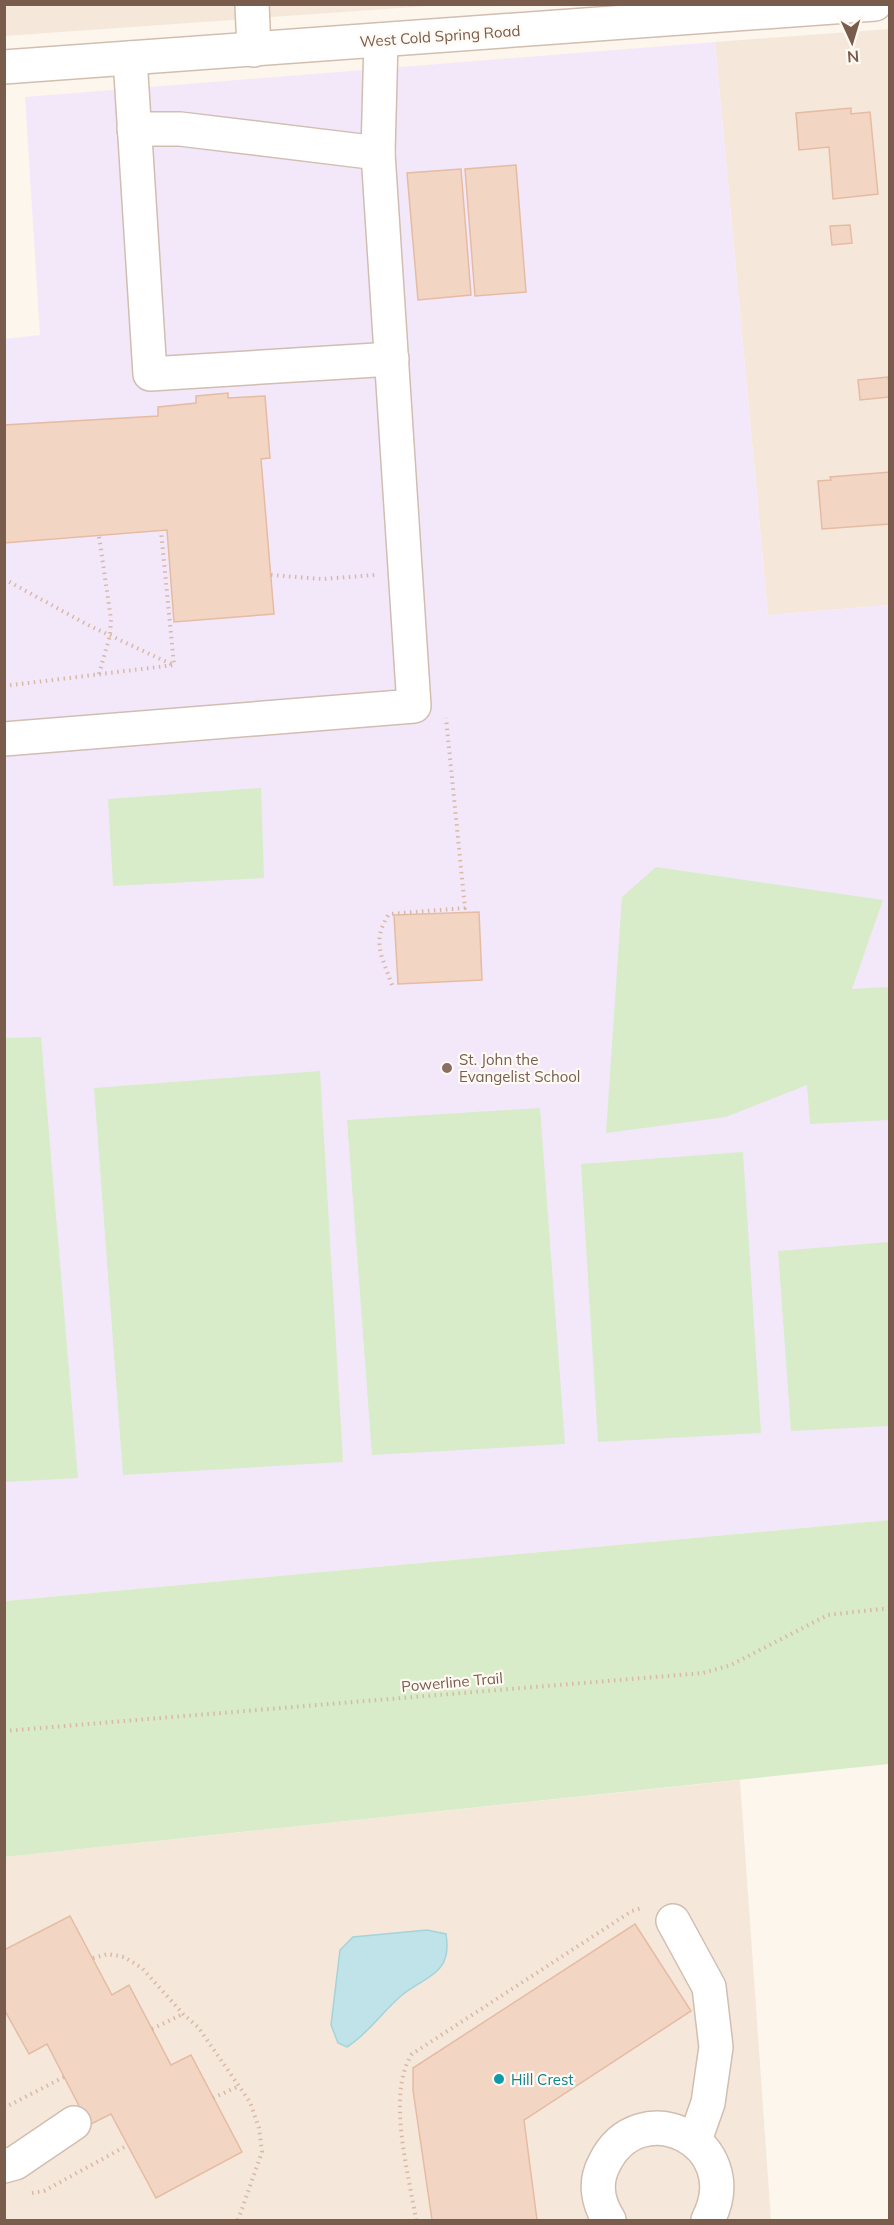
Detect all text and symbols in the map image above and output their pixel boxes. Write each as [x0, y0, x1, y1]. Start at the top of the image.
north arrow [822, 12, 882, 72]
street label: West Cold Spring Road [359, 21, 521, 51]
text: N [846, 47, 860, 67]
place label: St. John the Evangelist School [459, 1050, 580, 1086]
marker: St. John the Evangelist School [440, 1061, 454, 1075]
street label: Powerline Trail [400, 1668, 504, 1696]
place label: Hill Crest [511, 2070, 574, 2089]
marker: Hill Crest [492, 2072, 506, 2086]

